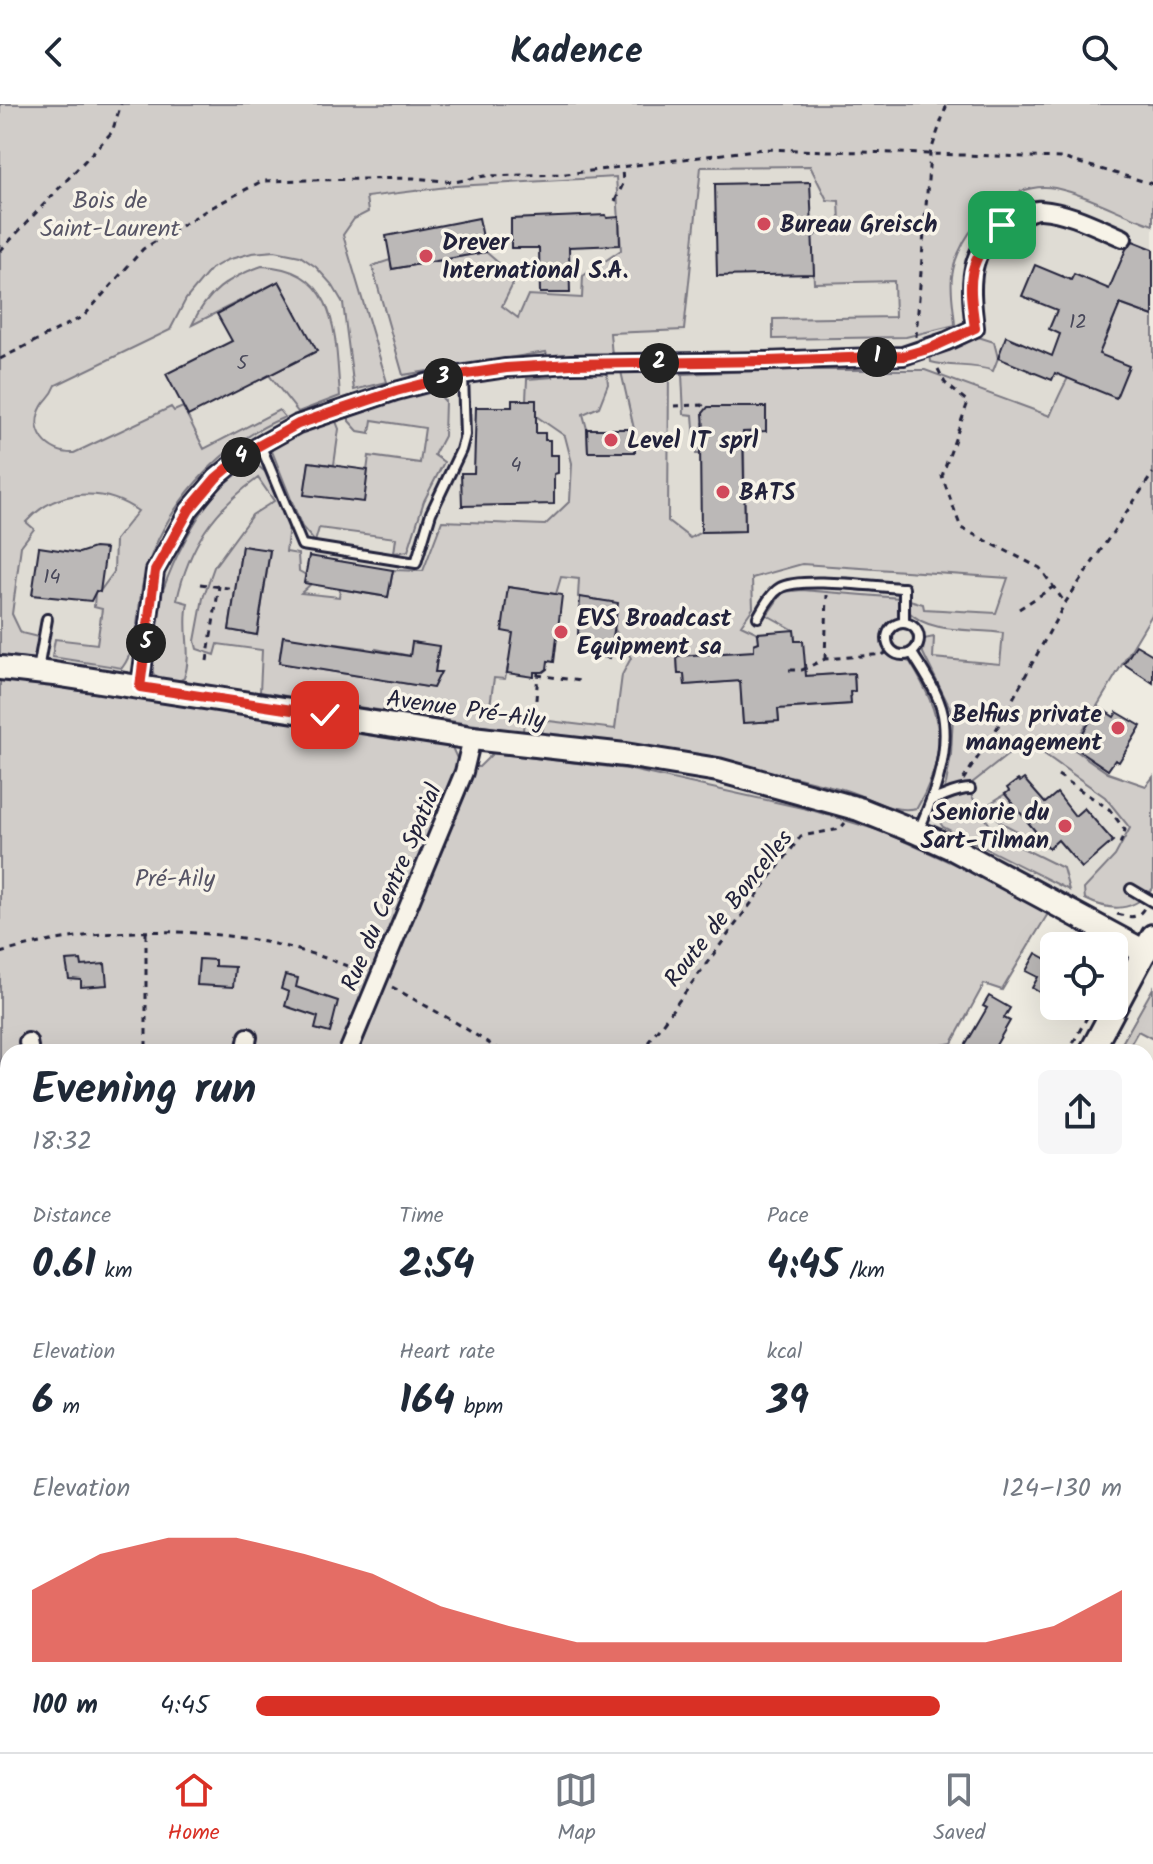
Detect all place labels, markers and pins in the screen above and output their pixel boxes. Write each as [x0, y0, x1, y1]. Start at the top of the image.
pin [968, 191, 1036, 259]
place label: Bureau Greisch [780, 206, 938, 245]
marker: Bureau Greisch [755, 215, 773, 233]
place label: Drever International S.A. [442, 224, 628, 291]
marker: Drever International S.A. [417, 247, 435, 265]
pin: 1 [857, 337, 897, 377]
pin: 2 [639, 343, 679, 383]
pin: 3 [423, 358, 463, 398]
place label: Level IT sprl [627, 422, 759, 461]
marker: Level IT sprl [602, 431, 620, 449]
pin: 4 [221, 437, 261, 477]
place label: BATS [739, 474, 796, 513]
marker: BATS [714, 483, 732, 501]
place label: EVS Broadcast Equipment sa [577, 600, 732, 667]
pin: 5 [126, 623, 166, 663]
marker: EVS Broadcast Equipment sa [552, 623, 570, 641]
pin [291, 681, 359, 749]
place label: Belfius private management [952, 696, 1103, 763]
marker: Belfius private management [1109, 719, 1127, 737]
place label: Seniorie du Sart-Tilman [920, 794, 1049, 861]
marker: Seniorie du Sart-Tilman [1056, 817, 1074, 835]

